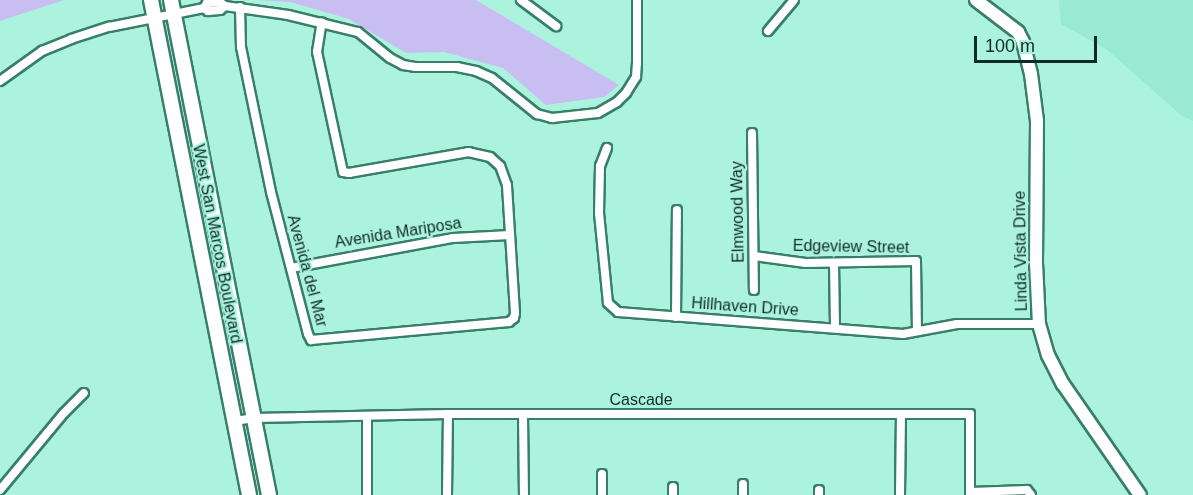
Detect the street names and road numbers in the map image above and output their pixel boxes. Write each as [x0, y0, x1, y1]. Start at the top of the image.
street label: West San Marcos Boulevard [188, 143, 246, 345]
street label: Elmwood Way [728, 161, 748, 263]
street label: Linda Vista Drive [1010, 191, 1032, 311]
street label: Avenida del Mar [283, 213, 331, 329]
street label: Avenida Mariposa [333, 214, 463, 252]
street label: Edgeview Street [793, 236, 909, 258]
street label: Hillhaven Drive [691, 294, 799, 320]
street label: Cascade [609, 390, 673, 410]

